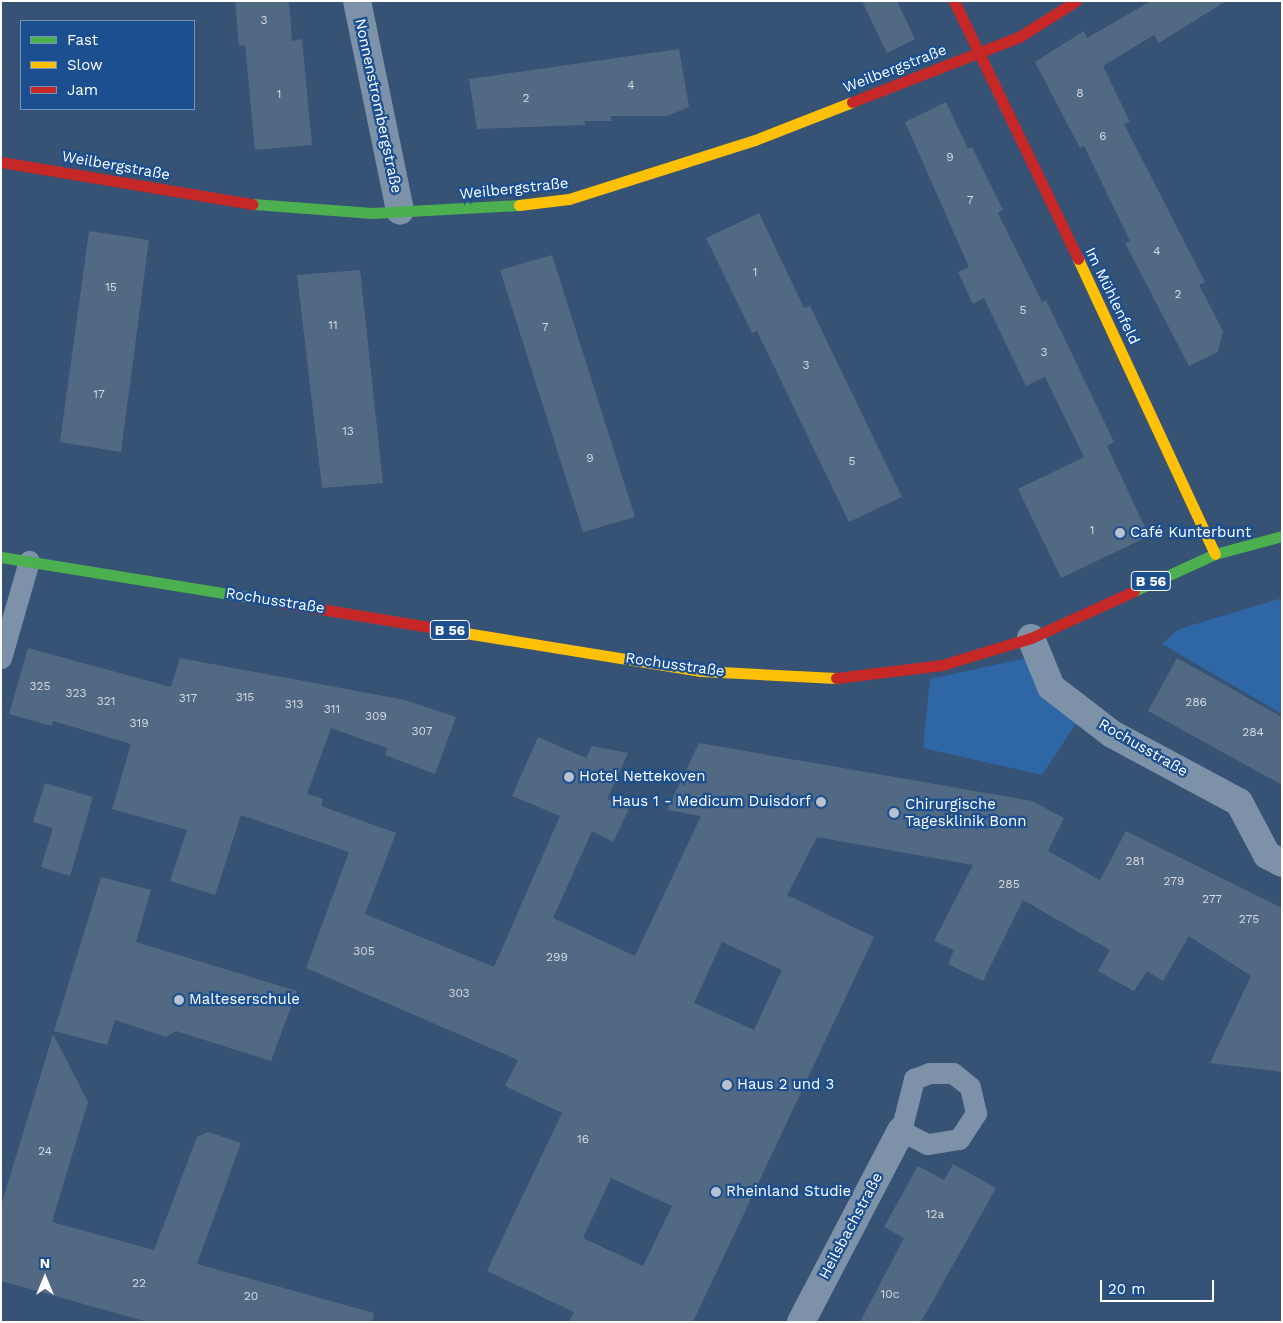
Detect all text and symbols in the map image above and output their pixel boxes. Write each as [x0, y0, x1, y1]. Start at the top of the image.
house number: 3 [261, 14, 267, 28]
street label: Nonnenstrombergstraße [351, 17, 405, 195]
legend [20, 20, 195, 110]
text: Fast [67, 31, 98, 49]
street label: Weilbergstraße [841, 41, 949, 97]
text: Slow [67, 56, 103, 74]
house number: 4 [627, 79, 635, 93]
text: Jam [67, 81, 98, 99]
house number: 8 [1076, 87, 1084, 101]
house number: 1 [277, 88, 281, 102]
house number: 2 [523, 92, 529, 106]
house number: 6 [1099, 130, 1107, 144]
street label: Weilbergstraße [61, 148, 171, 184]
house number: 9 [946, 151, 954, 165]
street label: Weilbergstraße [459, 174, 569, 204]
house number: 7 [967, 194, 973, 208]
street label: Im Mühlenfeld [1081, 245, 1143, 347]
house number: 4 [1153, 245, 1161, 259]
house number: 1 [753, 266, 757, 280]
house number: 15 [105, 281, 117, 295]
house number: 2 [1175, 288, 1181, 302]
house number: 5 [1020, 304, 1026, 318]
house number: 11 [328, 319, 338, 333]
house number: 7 [542, 321, 548, 335]
house number: 3 [1041, 346, 1047, 360]
house number: 3 [803, 359, 809, 373]
house number: 17 [93, 388, 105, 402]
house number: 13 [342, 425, 354, 439]
house number: 9 [586, 452, 594, 466]
house number: 5 [849, 455, 855, 469]
house number: 1 [1090, 524, 1094, 538]
place label: Café Kunterbunt [1130, 524, 1251, 542]
marker: Café Kunterbunt [1114, 527, 1126, 539]
road number: B 56 [1130, 570, 1172, 592]
street label: Rochusstraße [224, 584, 326, 618]
road number: B 56 [429, 618, 471, 642]
street label: Rochusstraße [624, 649, 726, 681]
house number: 325 [30, 680, 50, 694]
house number: 323 [66, 687, 86, 701]
house number: 315 [236, 691, 254, 705]
house number: 317 [179, 692, 197, 706]
house number: 321 [97, 695, 115, 709]
house number: 286 [1185, 696, 1207, 710]
house number: 313 [285, 698, 303, 712]
house number: 311 [324, 703, 340, 717]
house number: 309 [365, 710, 387, 724]
street label: Rochusstraße [1095, 715, 1191, 781]
house number: 319 [129, 717, 149, 731]
house number: 307 [412, 725, 432, 739]
house number: 284 [1242, 726, 1264, 740]
place label: Hotel Nettekoven [579, 768, 706, 786]
marker: Hotel Nettekoven [563, 771, 575, 783]
place label: Haus 1 - Medicum Duisdorf [611, 793, 811, 811]
place label: Chirurgische Tagesklinik Bonn [905, 795, 1027, 830]
marker: Haus 1 - Medicum Duisdorf [815, 796, 827, 808]
marker: Chirurgische Tagesklinik Bonn [887, 806, 901, 820]
house number: 281 [1125, 855, 1145, 869]
house number: 279 [1164, 875, 1184, 889]
house number: 285 [998, 878, 1020, 892]
house number: 277 [1202, 893, 1222, 907]
house number: 275 [1239, 913, 1259, 927]
house number: 305 [353, 945, 375, 959]
house number: 299 [546, 951, 568, 965]
house number: 303 [448, 987, 470, 1001]
place label: Malteserschule [189, 991, 300, 1009]
marker: Malteserschule [173, 994, 185, 1006]
place label: Haus 2 und 3 [737, 1076, 834, 1094]
marker: Haus 2 und 3 [721, 1079, 733, 1091]
house number: 16 [577, 1133, 589, 1147]
house number: 24 [38, 1145, 52, 1159]
street label: Heilsbachstraße [815, 1170, 887, 1282]
place label: Rheinland Studie [726, 1183, 851, 1201]
marker: Rheinland Studie [710, 1186, 722, 1198]
house number: 12a [926, 1208, 944, 1222]
north arrow [20, 1253, 70, 1303]
text: N [40, 1255, 50, 1271]
scale bar [1103, 1270, 1217, 1302]
house number: 22 [132, 1277, 146, 1291]
text: 20 m [1108, 1280, 1146, 1298]
house number: 10c [881, 1288, 899, 1302]
house number: 20 [244, 1290, 258, 1304]

